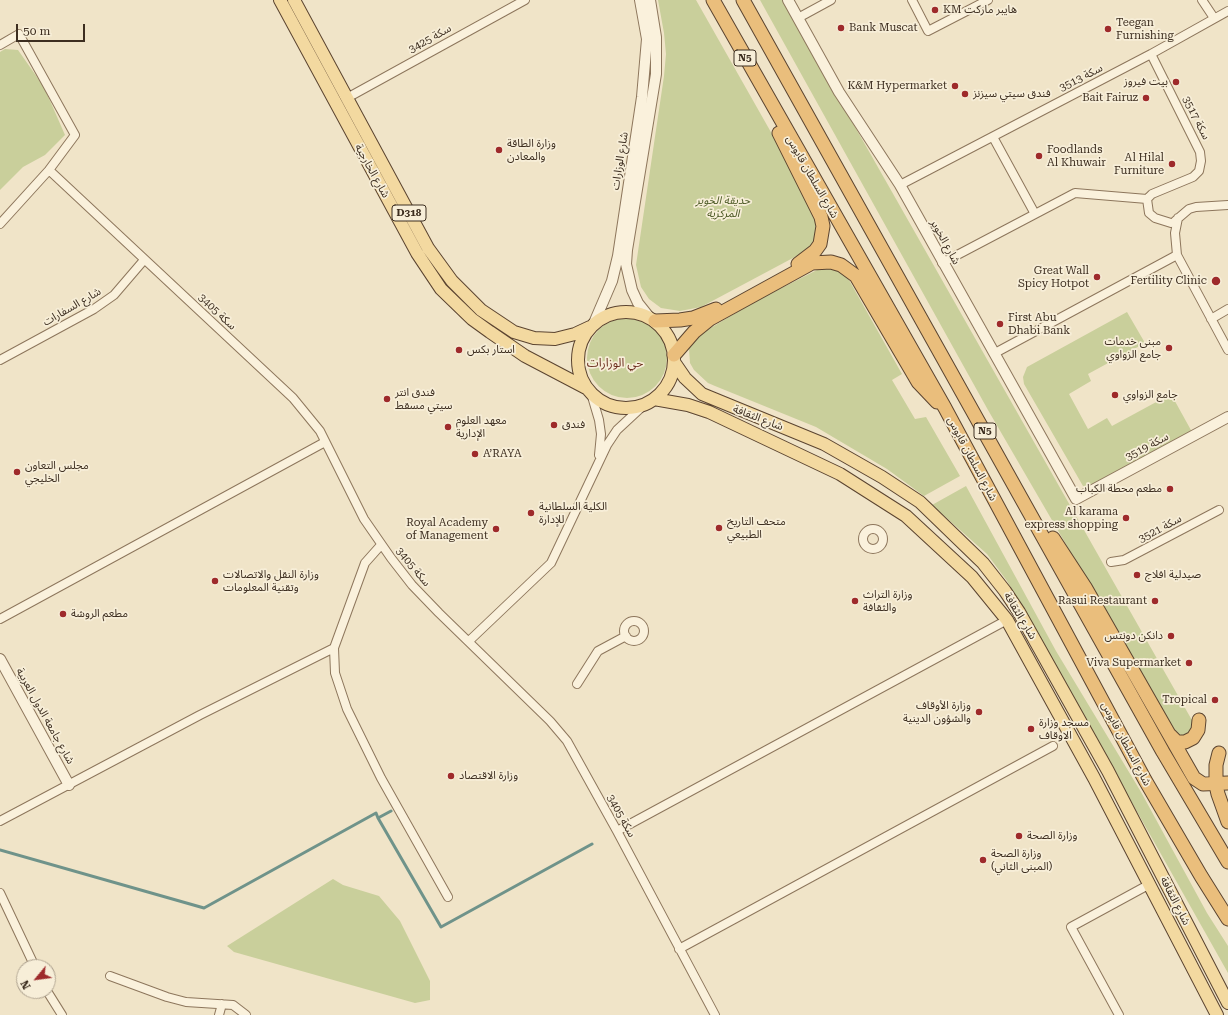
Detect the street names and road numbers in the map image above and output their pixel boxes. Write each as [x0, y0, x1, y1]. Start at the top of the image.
street label: سكة 3425 [406, 22, 454, 56]
road number: N5 [734, 50, 756, 66]
street label: سكة 3513 [1057, 61, 1105, 95]
street label: سكة 3517 [1179, 94, 1213, 142]
street label: شارع الوزارات [609, 131, 631, 191]
street label: شارع السلطان قابوس [783, 133, 841, 221]
street label: شارع الخارجية [352, 142, 392, 200]
road number: D318 [392, 205, 426, 221]
street label: شارع الخوير [927, 217, 963, 267]
street label: شارع السفارات [41, 285, 103, 329]
street label: سكة 3405 [195, 291, 239, 333]
street label: شارع الثقافة [731, 402, 785, 434]
street label: شارع السلطان قابوس [944, 415, 1000, 503]
road number: N5 [974, 423, 996, 439]
street label: سكة 3519 [1123, 430, 1171, 464]
street label: سكة 3521 [1136, 512, 1184, 546]
street label: سكة 3405 [393, 545, 433, 589]
street label: شارع الثقافة [1001, 590, 1039, 642]
street label: شارع جامعة الدول العربية [13, 666, 77, 766]
street label: شارع السلطان قابوس [1098, 700, 1154, 788]
street label: سكة 3405 [604, 792, 638, 840]
street label: شارع الثقافة [1157, 875, 1193, 927]

